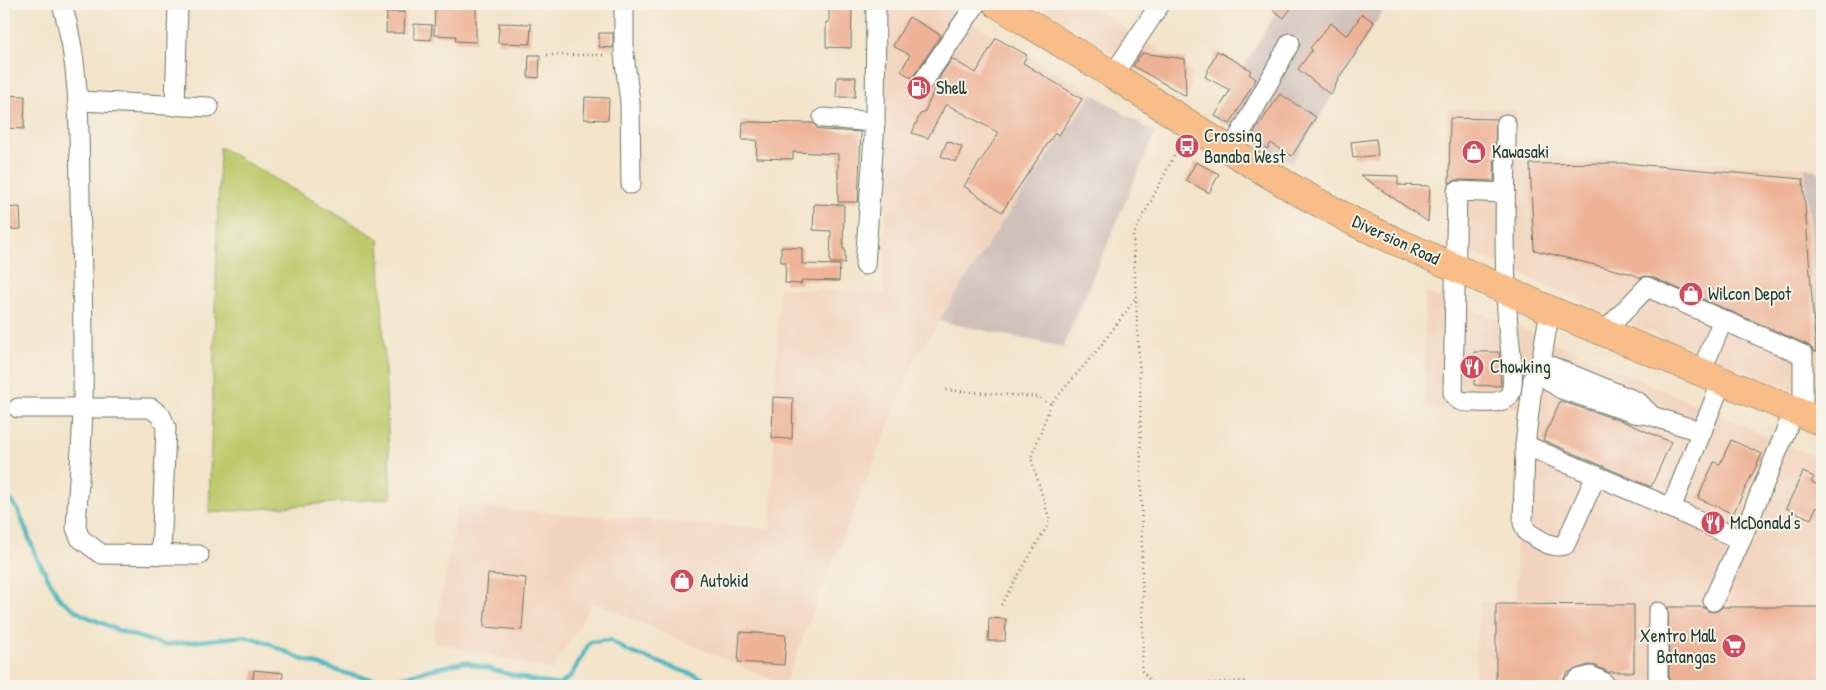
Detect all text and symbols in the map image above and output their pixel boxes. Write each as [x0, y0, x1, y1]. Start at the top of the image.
fuel station icon: Shell [906, 75, 932, 101]
place label: Shell [936, 75, 967, 100]
place label: Crossing Banaba West [1204, 123, 1286, 169]
bus stop icon: Crossing Banaba West [1174, 133, 1200, 159]
shop icon: Kawasaki [1461, 139, 1487, 165]
place label: Kawasaki [1492, 139, 1549, 164]
street label: Diversion Road [1348, 208, 1444, 271]
shop icon: Wilcon Depot [1678, 281, 1704, 307]
place label: Wilcon Depot [1708, 281, 1792, 306]
restaurant icon: Chowking [1459, 354, 1485, 380]
place label: Chowking [1490, 354, 1551, 379]
restaurant icon: McDonald's [1700, 510, 1726, 536]
place label: McDonald's [1730, 510, 1800, 535]
shop icon: Autokid [669, 568, 695, 594]
place label: Autokid [700, 568, 748, 593]
place label: Xentro Mall Batangas [1640, 623, 1716, 669]
supermarket icon: Xentro Mall Batangas [1721, 633, 1747, 659]

